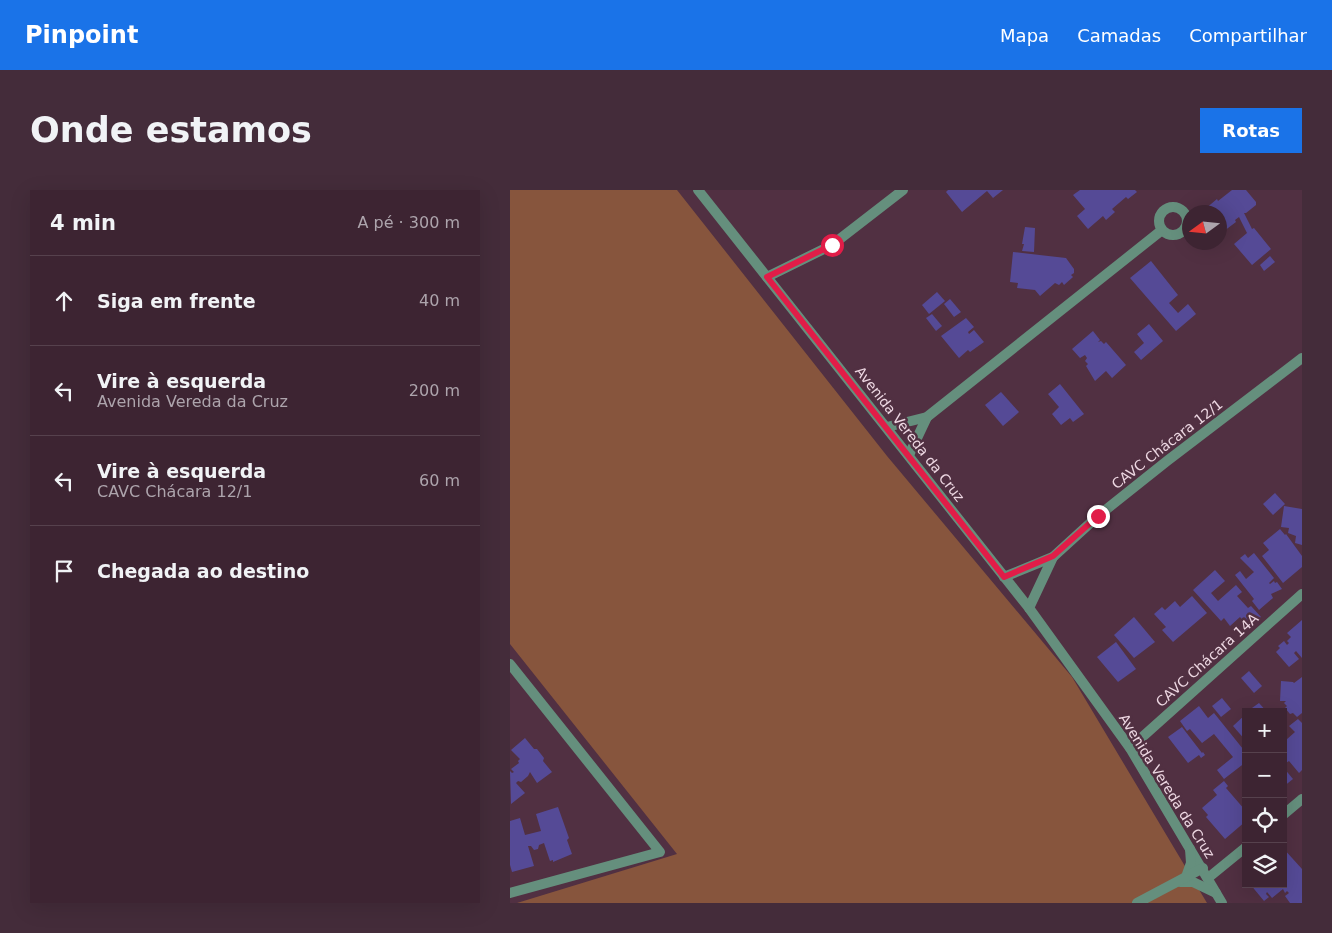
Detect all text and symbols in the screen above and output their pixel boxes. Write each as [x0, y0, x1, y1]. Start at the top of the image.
text: Pinpoint [25, 21, 138, 49]
text: Mapa [1000, 25, 1049, 46]
text: Camadas [1077, 25, 1161, 46]
text: Compartilhar [1189, 25, 1307, 46]
button: Rotas [1200, 108, 1302, 153]
text: Onde estamos [30, 110, 312, 150]
north arrow [1182, 205, 1227, 250]
text: 4 min [50, 211, 116, 235]
text: A pé · 300 m [358, 213, 460, 232]
route start [821, 234, 844, 257]
icon: ahead [50, 287, 78, 315]
text: Siga em frente [97, 290, 256, 312]
text: 40 m [419, 291, 460, 310]
street label: Avenida Vereda da Cruz [852, 363, 968, 505]
text: Vire à esquerda [97, 370, 266, 392]
icon: left [50, 377, 78, 405]
text: 200 m [409, 381, 460, 400]
text: Avenida Vereda da Cruz [97, 392, 288, 411]
street label: CAVC Chácara 12/1 [1108, 396, 1226, 492]
text: Vire à esquerda [97, 460, 266, 482]
icon: left [50, 467, 78, 495]
text: 60 m [419, 471, 460, 490]
text: CAVC Chácara 12/1 [97, 482, 252, 501]
route end [1087, 505, 1110, 528]
icon: arrive [50, 557, 78, 585]
text: Chegada ao destino [97, 560, 309, 582]
street label: CAVC Chácara 14A [1153, 610, 1262, 710]
map controls [1242, 708, 1287, 888]
button: + [1242, 708, 1287, 753]
street label: Avenida Vereda da Cruz [1116, 711, 1218, 861]
button: − [1242, 753, 1287, 798]
button: locate [1242, 798, 1287, 843]
button: layers [1242, 843, 1287, 888]

